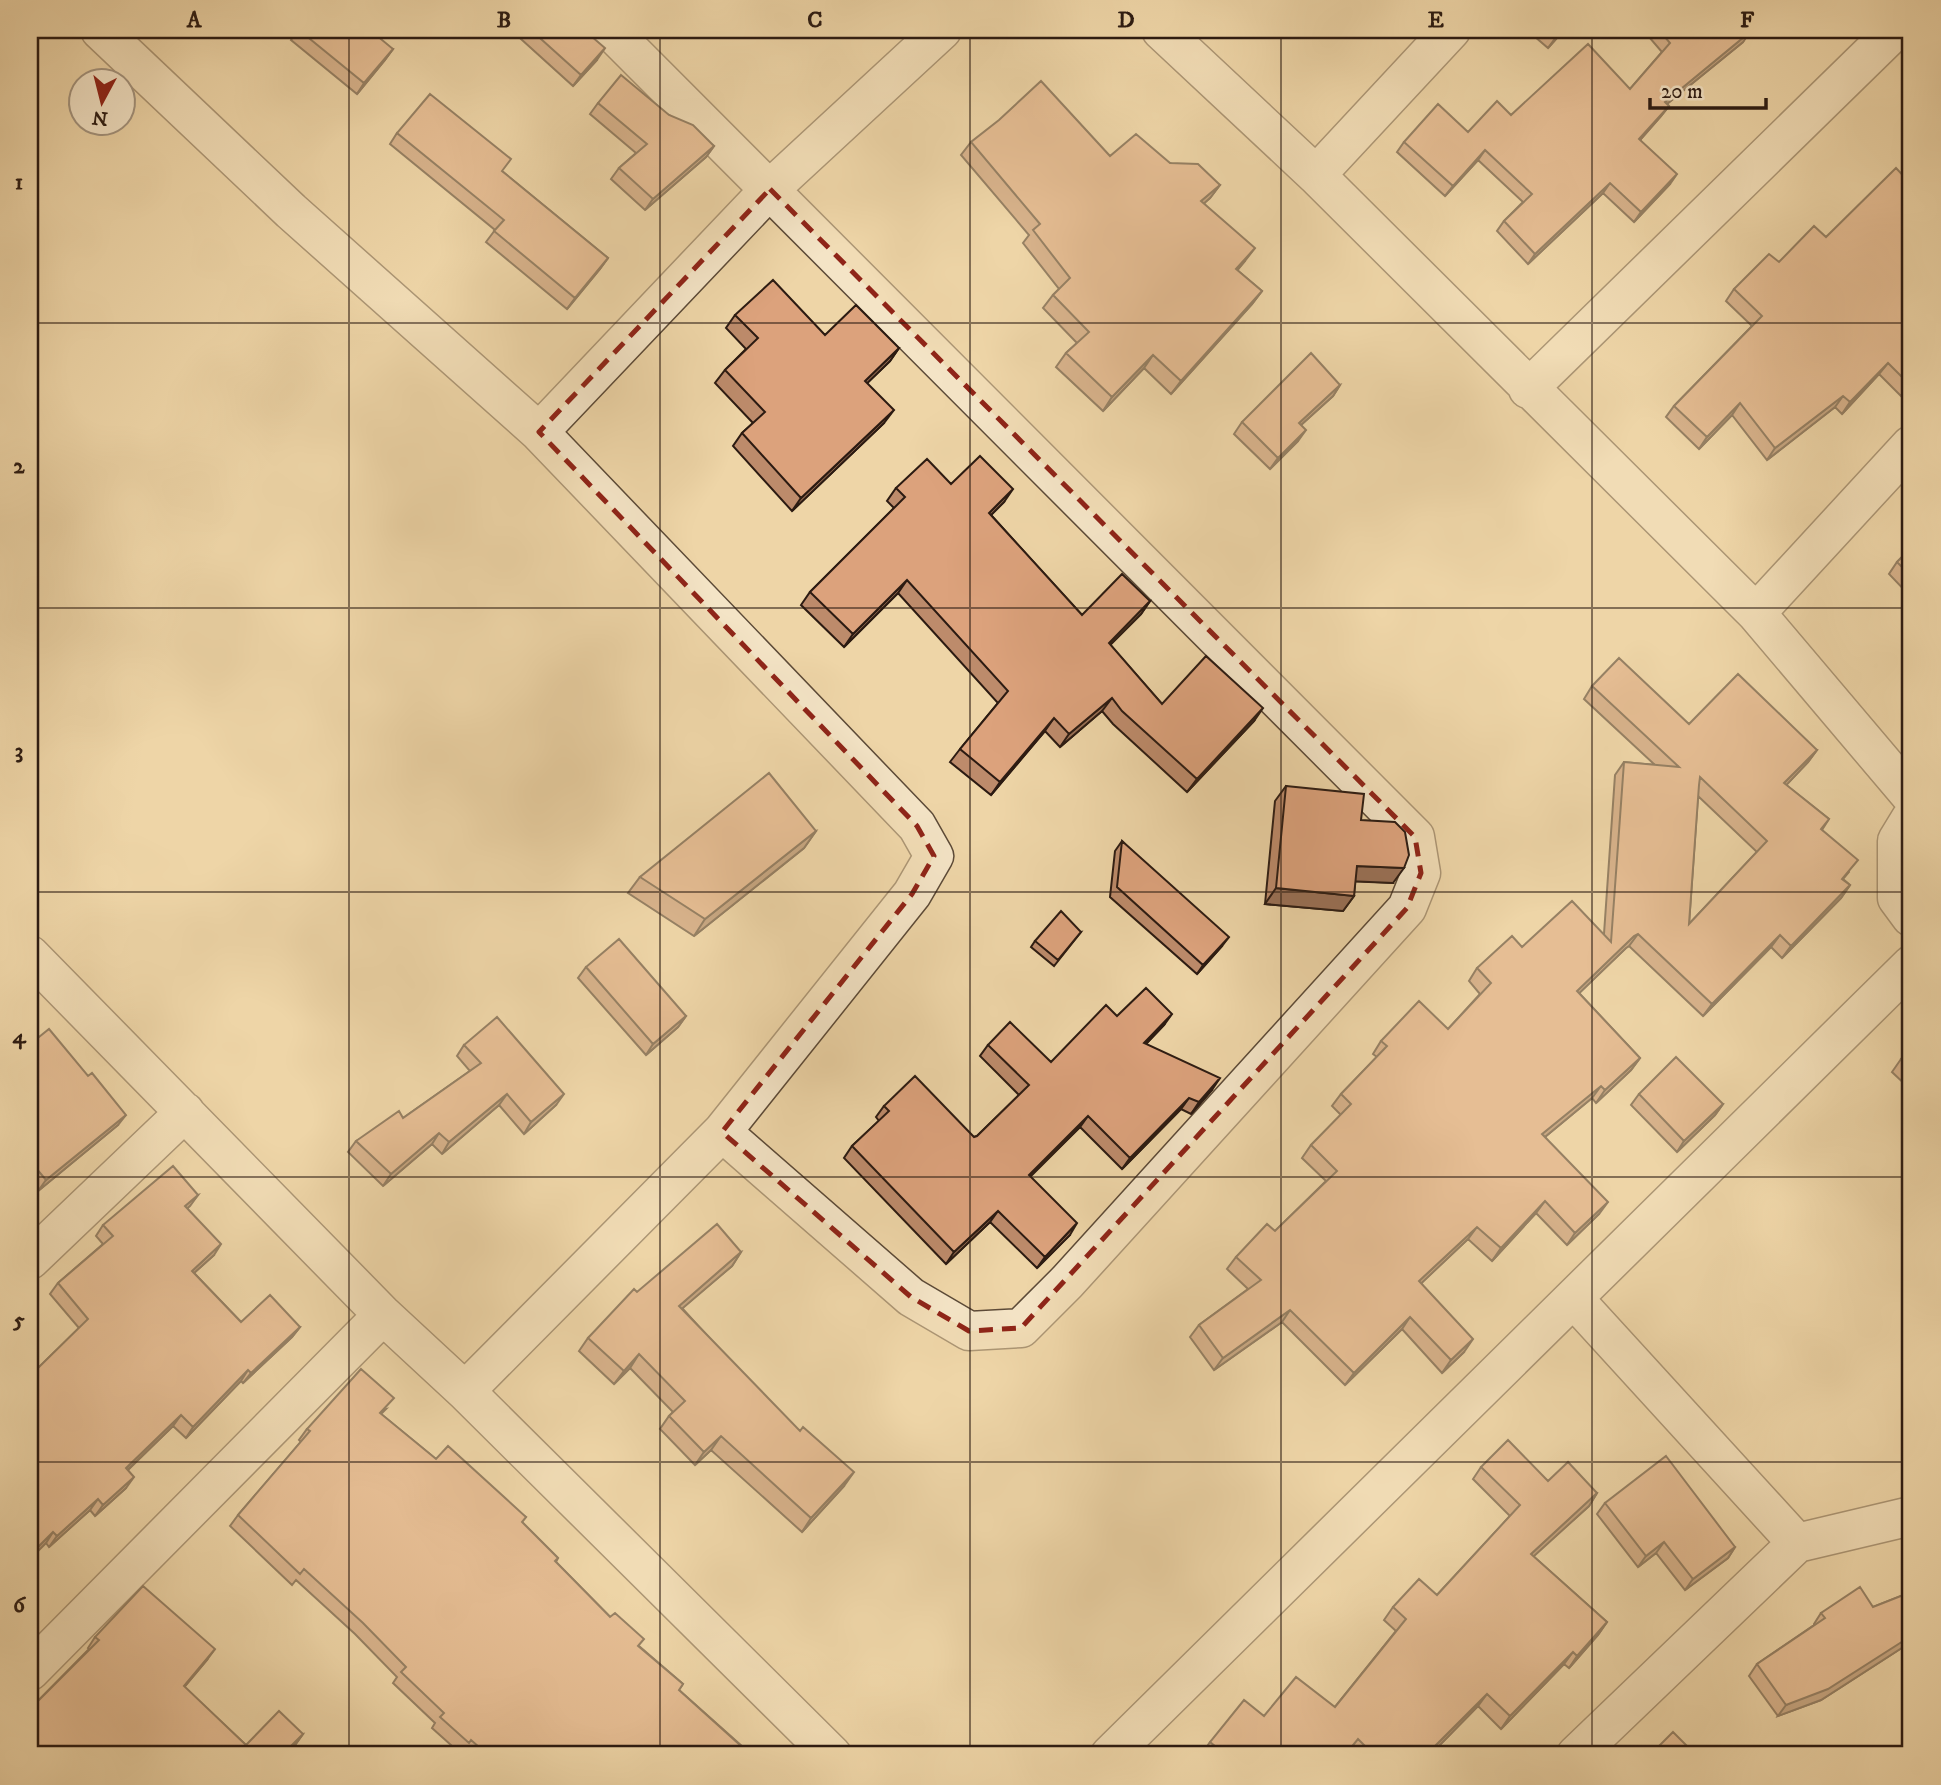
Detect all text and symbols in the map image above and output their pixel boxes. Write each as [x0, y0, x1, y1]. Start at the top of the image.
text: A [186, 6, 203, 35]
text: B [497, 6, 511, 35]
text: C [807, 6, 823, 35]
text: D [1117, 6, 1135, 35]
text: E [1428, 6, 1444, 35]
text: F [1740, 6, 1755, 35]
north arrow [66, 66, 136, 136]
scale bar [1650, 66, 1766, 110]
text: 20 m [1661, 79, 1703, 105]
text: N [91, 105, 109, 130]
text: 1 [15, 168, 23, 197]
text: 2 [13, 452, 25, 481]
text: 3 [15, 737, 23, 766]
text: 4 [12, 1022, 27, 1051]
text: 5 [12, 1306, 25, 1335]
text: 6 [13, 1591, 27, 1620]

